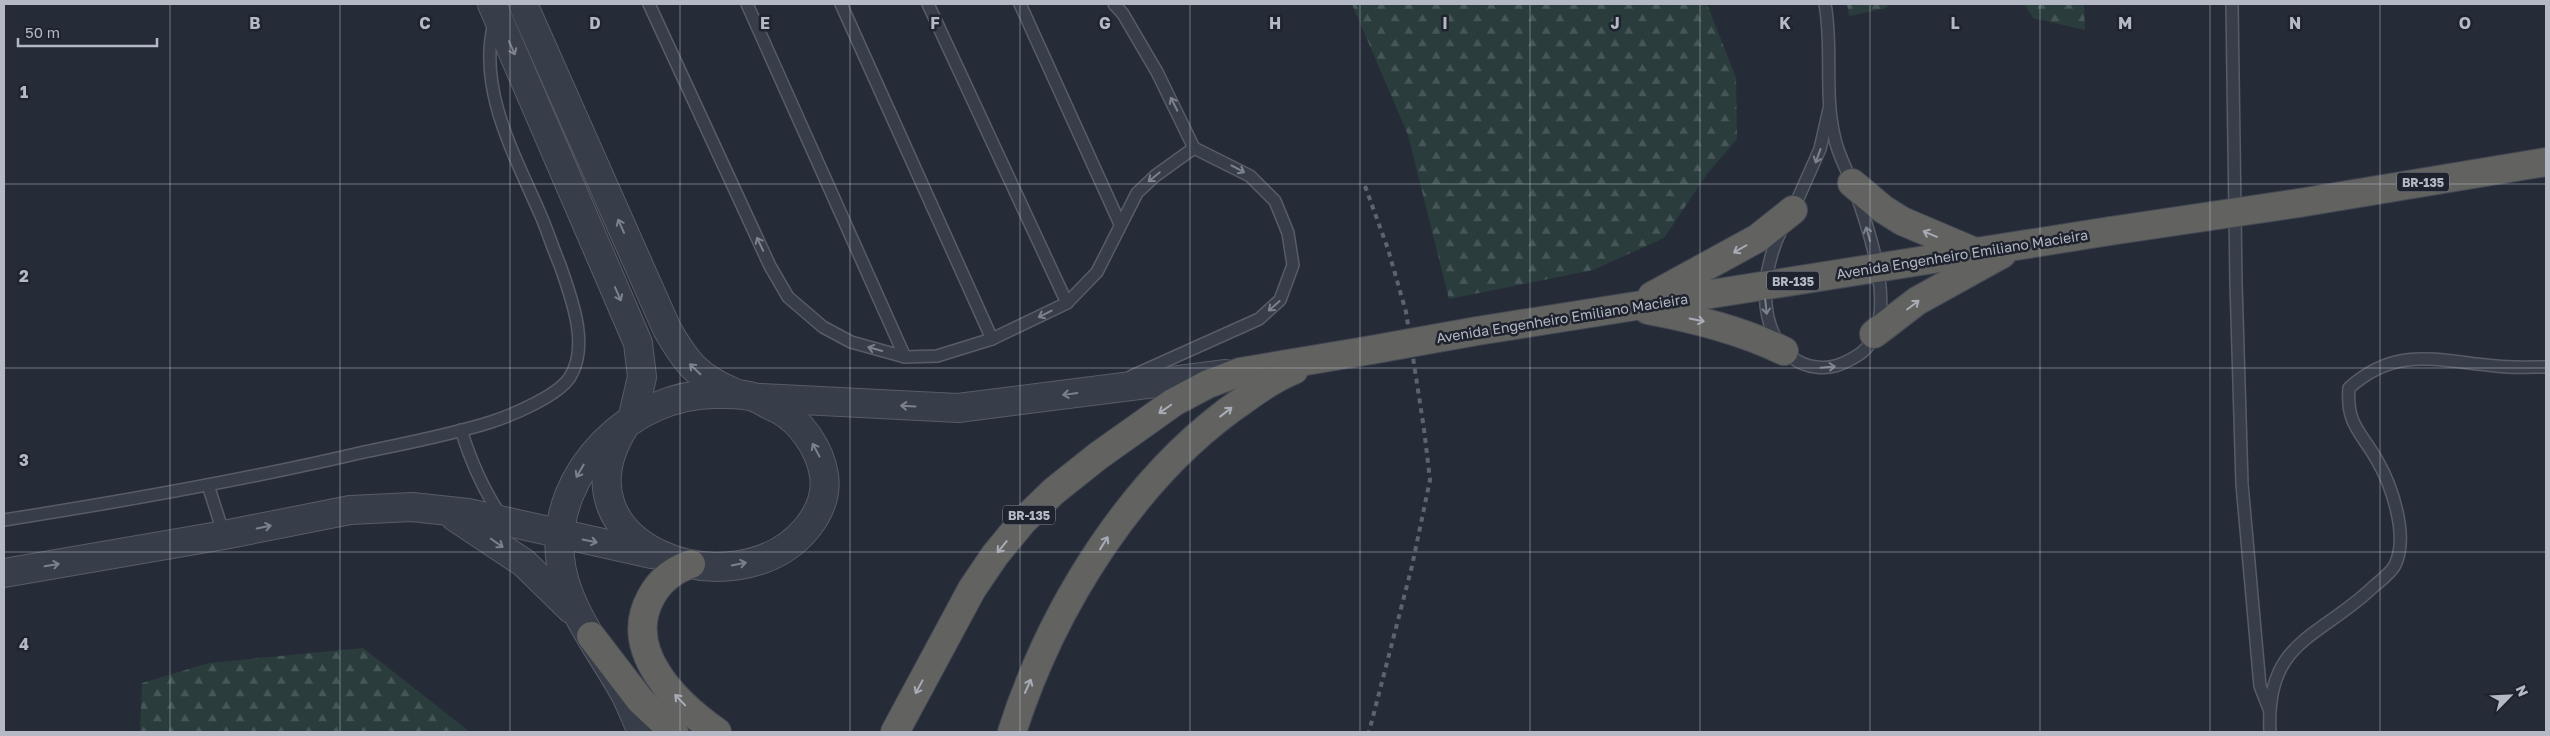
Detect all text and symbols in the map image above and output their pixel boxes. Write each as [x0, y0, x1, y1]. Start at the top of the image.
text: B [249, 13, 261, 33]
text: C [419, 13, 431, 33]
text: D [589, 13, 601, 33]
text: E [760, 13, 770, 33]
text: F [930, 13, 940, 33]
text: G [1099, 13, 1111, 33]
text: H [1269, 13, 1281, 33]
text: I [1442, 13, 1448, 33]
text: J [1610, 13, 1620, 33]
text: K [1779, 13, 1791, 33]
text: L [1950, 13, 1960, 33]
text: M [2118, 13, 2132, 33]
text: N [2289, 13, 2301, 33]
text: O [2459, 13, 2471, 33]
scale bar [18, 15, 156, 47]
text: 50 m [25, 23, 60, 41]
one-way arrow [507, 40, 517, 55]
text: 1 [20, 82, 28, 102]
one-way arrow [1169, 97, 1178, 112]
one-way arrow [1813, 148, 1822, 163]
one-way arrow [1230, 165, 1245, 174]
one-way arrow [1148, 172, 1161, 183]
road number: BR-135 [2397, 172, 2449, 192]
one-way arrow [616, 219, 625, 234]
street label: Avenida Engenheiro Emiliano Macieira [1835, 226, 2089, 282]
one-way arrow [1863, 227, 1873, 243]
one-way arrow [1923, 228, 1938, 238]
one-way arrow [755, 237, 764, 252]
one-way arrow [1733, 244, 1747, 254]
text: 2 [19, 266, 29, 286]
road number: BR-135 [1767, 272, 1819, 290]
one-way arrow [614, 286, 624, 301]
street label: Avenida Engenheiro Emiliano Macieira [1435, 290, 1689, 346]
one-way arrow [1761, 299, 1771, 315]
one-way arrow [1267, 300, 1280, 312]
one-way arrow [1906, 300, 1920, 310]
one-way arrow [1038, 310, 1053, 320]
one-way arrow [1688, 315, 1704, 325]
one-way arrow [867, 343, 883, 353]
one-way arrow [1819, 362, 1835, 372]
one-way arrow [689, 363, 702, 375]
one-way arrow [1062, 389, 1078, 399]
one-way arrow [901, 401, 917, 410]
one-way arrow [1158, 404, 1172, 414]
one-way arrow [1220, 407, 1233, 418]
one-way arrow [811, 443, 821, 458]
text: 3 [19, 450, 29, 470]
one-way arrow [575, 464, 585, 478]
road number: BR-135 [1003, 506, 1055, 524]
one-way arrow [255, 522, 271, 532]
one-way arrow [582, 537, 598, 546]
one-way arrow [1100, 537, 1110, 551]
one-way arrow [489, 538, 503, 548]
one-way arrow [996, 540, 1007, 553]
one-way arrow [43, 559, 59, 569]
one-way arrow [731, 559, 747, 568]
text: 4 [19, 634, 29, 654]
north arrow [2485, 671, 2535, 721]
one-way arrow [914, 679, 923, 694]
one-way arrow [1023, 679, 1033, 694]
text: N [2512, 682, 2532, 699]
one-way arrow [674, 694, 686, 707]

